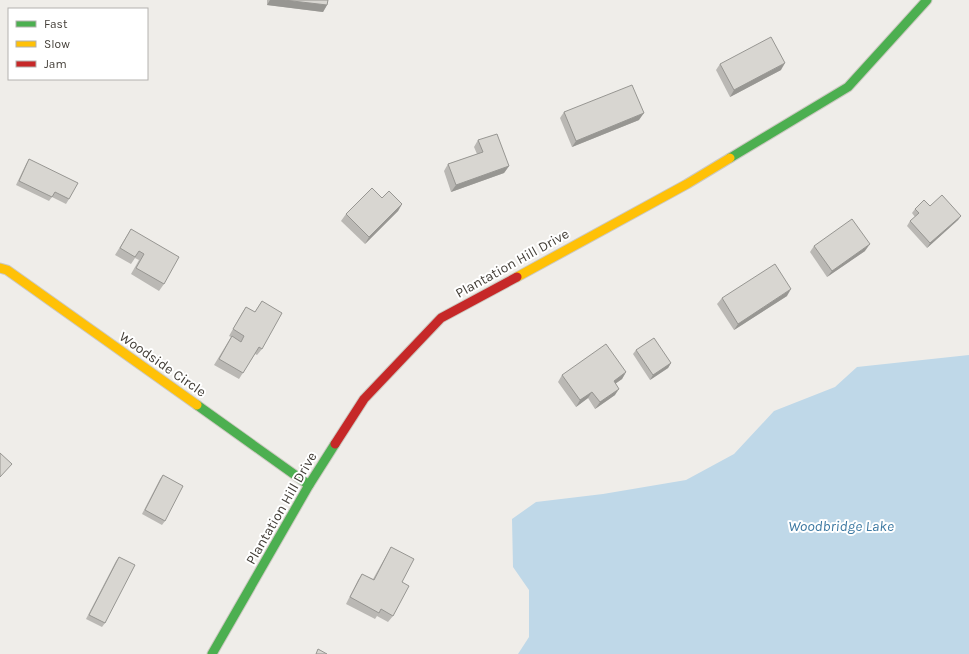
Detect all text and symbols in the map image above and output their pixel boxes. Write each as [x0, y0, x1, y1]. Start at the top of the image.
legend [8, 8, 148, 80]
text: Fast [44, 17, 68, 31]
text: Slow [44, 37, 70, 51]
text: Jam [44, 57, 67, 71]
street label: Plantation Hill Drive [453, 225, 572, 302]
street label: Woodside Circle [116, 328, 209, 401]
street label: Plantation Hill Drive [242, 449, 321, 568]
water label: Woodbridge Lake [788, 517, 894, 535]

